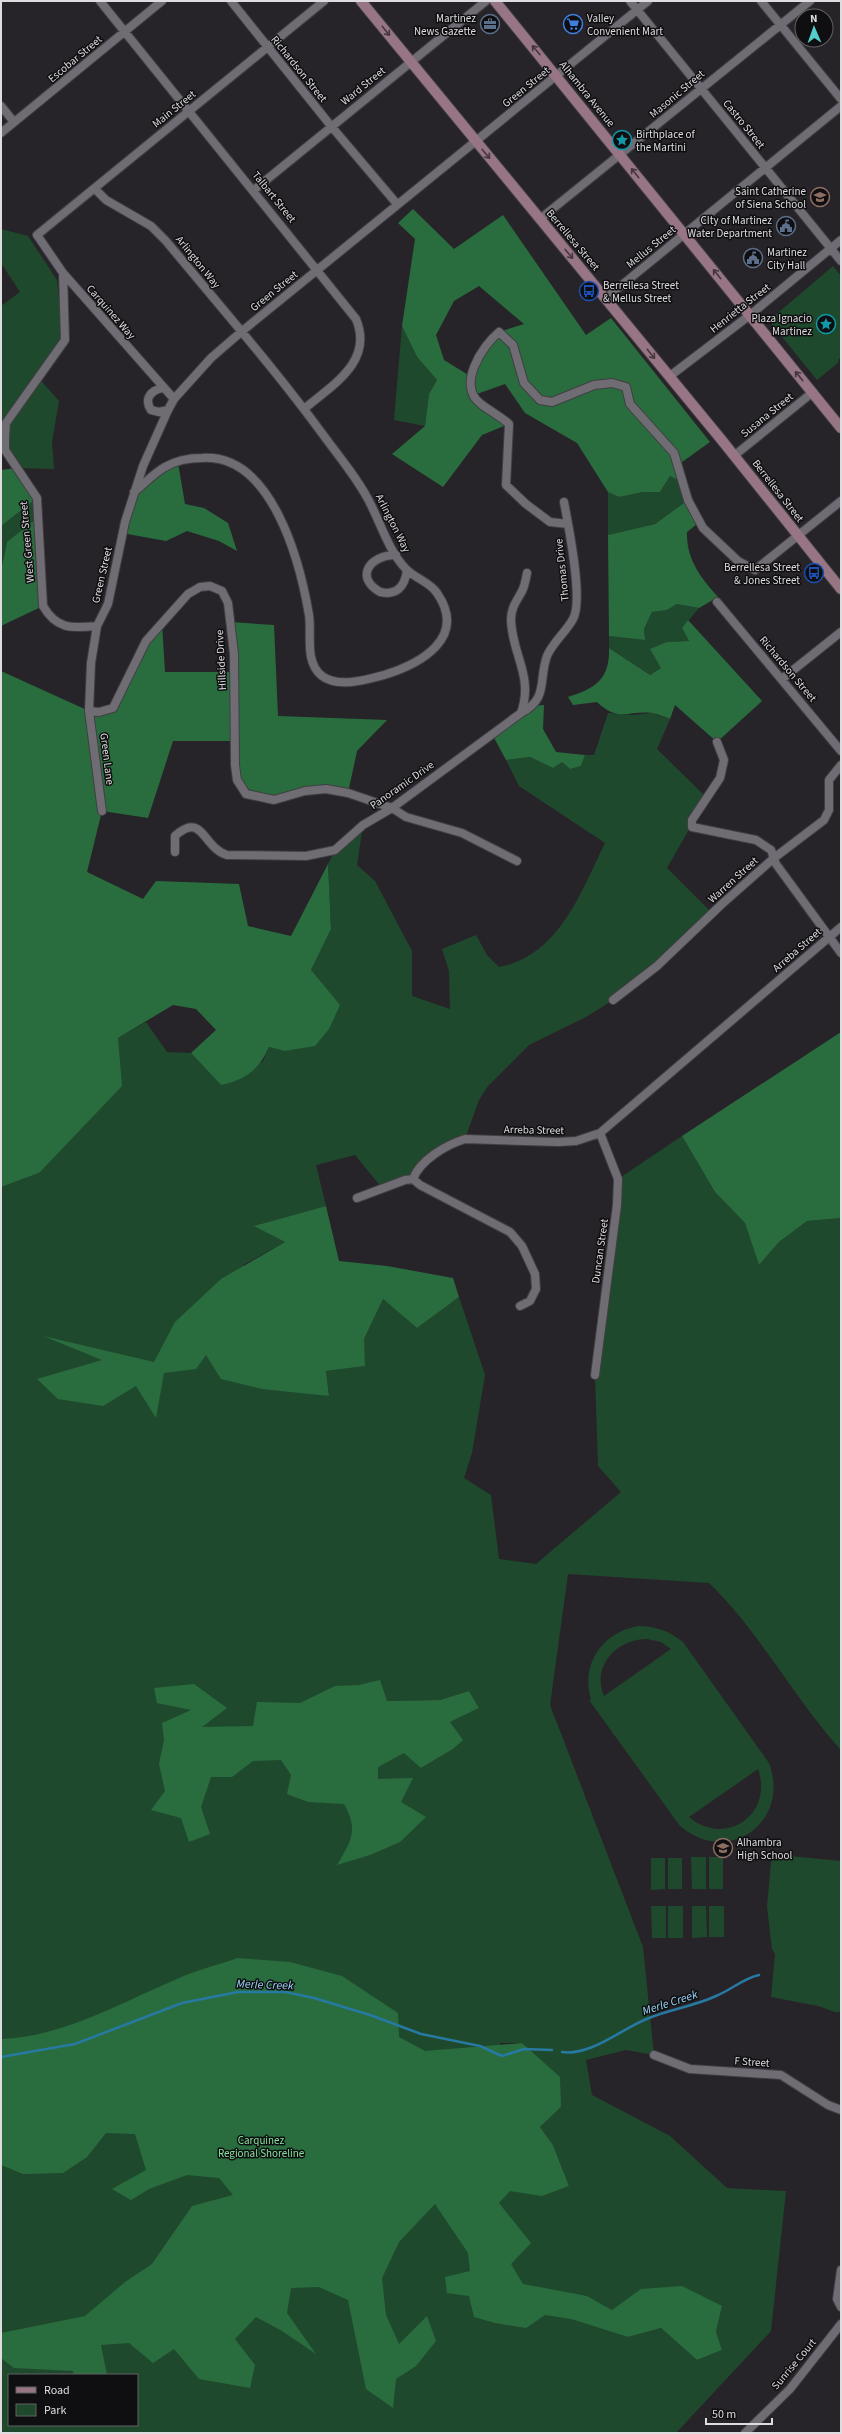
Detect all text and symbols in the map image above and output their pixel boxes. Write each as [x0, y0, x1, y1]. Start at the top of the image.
north arrow [794, 8, 834, 48]
place label: Martinez News Gazette [414, 11, 477, 39]
place label: Valley Convenient Mart [587, 11, 663, 39]
text: N [810, 11, 818, 26]
office icon: Martinez News Gazette [479, 13, 501, 35]
supermarket icon: Valley Convenient Mart [562, 13, 584, 35]
one-way arrow [381, 26, 390, 37]
street label: Escobar Street [45, 32, 105, 86]
street label: Richardson Street [267, 33, 331, 106]
one-way arrow [532, 45, 540, 56]
street label: Alhambra Avenue [556, 58, 619, 131]
street label: Ward Street [337, 63, 389, 109]
street label: Green Street [499, 63, 553, 111]
street label: Masonic Street [646, 66, 708, 121]
street label: Main Street [149, 87, 199, 131]
street label: Castro Street [719, 96, 769, 152]
place label: Birthplace of the Martini [636, 127, 696, 155]
place icon: Birthplace of the Martini [611, 129, 633, 151]
one-way arrow [481, 148, 490, 159]
street label: Talbart Street [249, 168, 300, 226]
one-way arrow [631, 168, 640, 179]
place label: Saint Catherine of Siena School [735, 184, 807, 212]
school or university icon: Saint Catherine of Siena School [809, 186, 831, 208]
street label: Berrellesa Street [543, 206, 603, 274]
place label: CIty of Martinez Water Department [688, 213, 772, 241]
public building icon: CIty of Martinez Water Department [775, 215, 797, 237]
street label: Mellus Street [623, 222, 679, 272]
street label: Arlington Way [172, 233, 224, 291]
place label: Martinez City Hall [767, 245, 807, 273]
public building icon: Martinez City Hall [742, 247, 764, 269]
one-way arrow [564, 248, 573, 259]
street label: Green Street [247, 267, 301, 315]
one-way arrow [713, 269, 721, 280]
place label: Berrellesa Street & Mellus Street [603, 278, 679, 306]
bus stop icon: Berrellesa Street & Mellus Street [578, 280, 600, 302]
street label: Henrietta Street [707, 280, 774, 336]
street label: Carquinez Way [83, 281, 139, 343]
place label: Plaza Ignacio Martinez [752, 311, 812, 339]
place icon: Plaza Ignacio Martinez [815, 313, 837, 335]
one-way arrow [647, 349, 656, 359]
one-way arrow [794, 370, 803, 381]
street label: Susana Street [738, 389, 797, 441]
street label: Berrellesa Street [749, 456, 807, 526]
street label: Arlington Way [372, 491, 414, 555]
street label: West Green Street [16, 500, 38, 583]
street label: Thomas Drive [551, 537, 573, 602]
street label: Green Street [88, 545, 116, 605]
place label: Berrellesa Street & Jones Street [724, 560, 800, 588]
bus stop icon: Berrellesa Street & Jones Street [803, 562, 825, 584]
street label: Hillside Drive [212, 629, 230, 691]
street label: Richardson Street [756, 633, 820, 705]
street label: Green Lane [96, 732, 118, 786]
street label: Panoramic Drive [367, 757, 438, 813]
street label: Warren Street [705, 853, 762, 907]
street label: Arreba Street [769, 924, 825, 975]
street label: Arreba Street [504, 1122, 565, 1138]
street label: Duncan Street [588, 1218, 612, 1284]
place label: Alhambra High School [737, 1835, 792, 1863]
school or university icon: Alhambra High School [712, 1837, 734, 1859]
water label: Merle Creek [236, 1976, 294, 1995]
water label: Merle Creek [640, 1986, 700, 2020]
street label: F Street [734, 2053, 770, 2071]
park label: Carquinez Regional Shoreline [218, 2133, 305, 2161]
street label: Sunrise Court [768, 2335, 820, 2393]
legend [8, 2374, 138, 2426]
text: Road [44, 2382, 70, 2399]
scale bar [706, 2400, 772, 2426]
text: Park [44, 2402, 66, 2419]
text: 50 m [712, 2406, 736, 2423]

